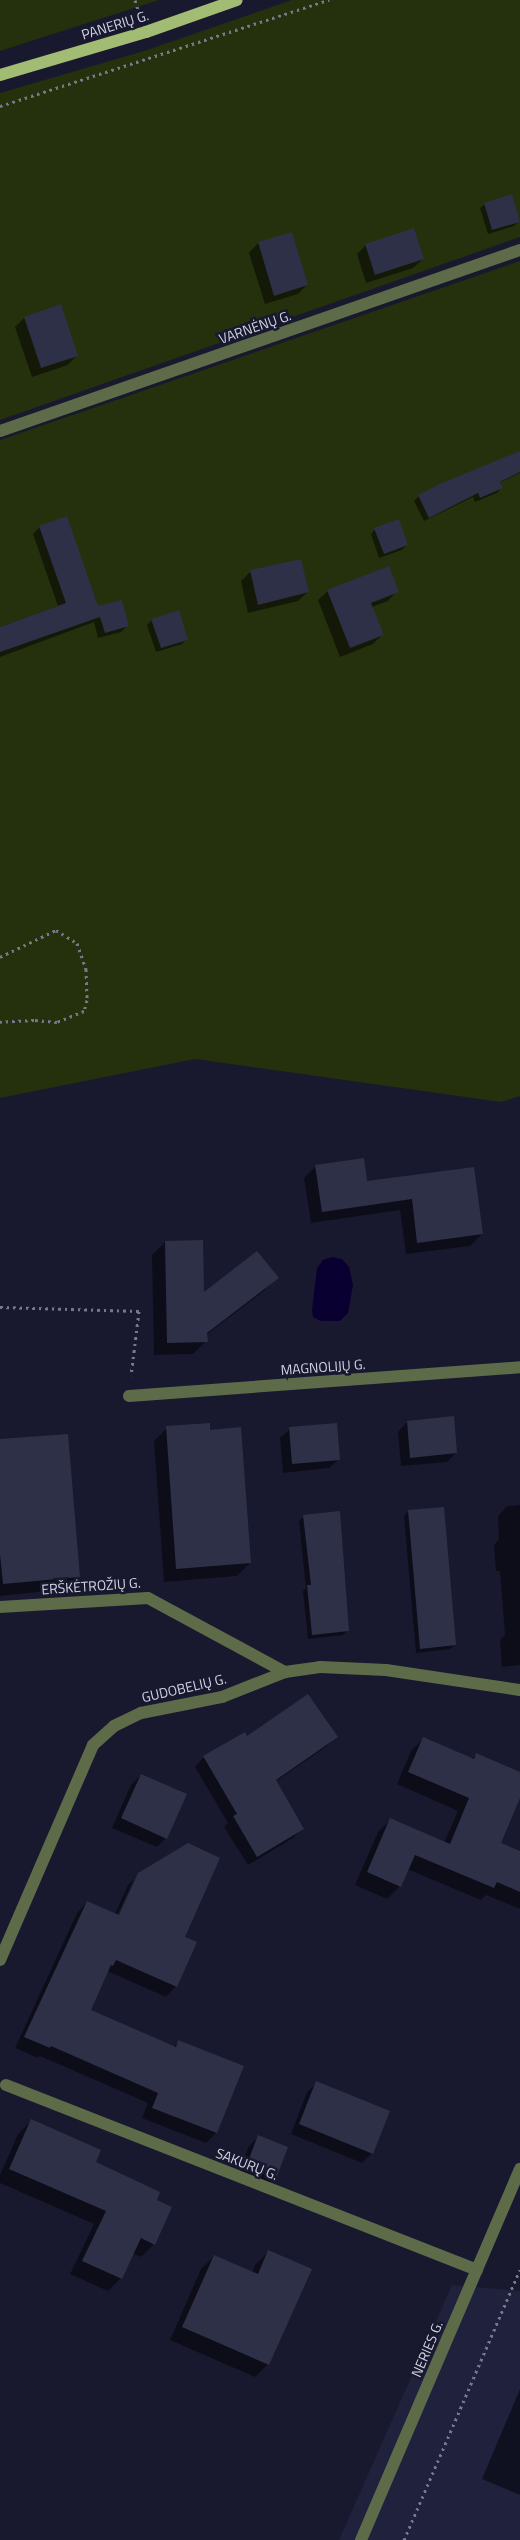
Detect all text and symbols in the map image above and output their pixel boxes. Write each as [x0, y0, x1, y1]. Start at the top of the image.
street label: PANERIŲ G. [79, 7, 151, 43]
street label: VARNĖNŲ G. [217, 307, 293, 347]
street label: MAGNOLIJŲ G. [280, 1356, 366, 1378]
street label: ERŠKĖTROŽIŲ G. [41, 1574, 141, 1598]
street label: GUDOBELIŲ G. [140, 1670, 228, 1706]
street label: SAKURŲ G. [214, 2144, 280, 2184]
street label: NERIES G. [408, 2318, 446, 2380]

